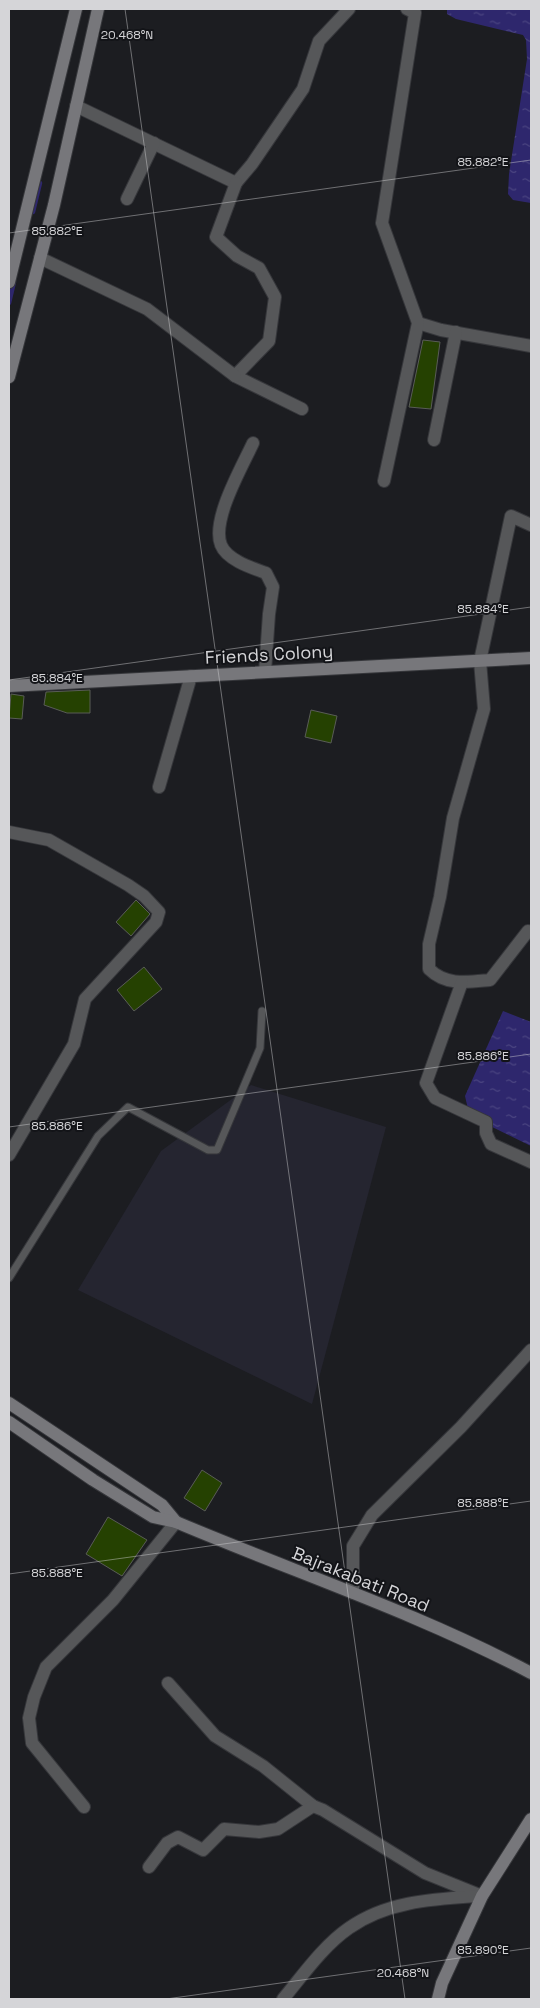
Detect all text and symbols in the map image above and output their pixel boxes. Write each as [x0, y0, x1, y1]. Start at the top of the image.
text: 20.468°N [101, 27, 153, 43]
text: 85.882°E [457, 154, 509, 170]
text: 85.882°E [31, 223, 83, 239]
text: 85.884°E [457, 601, 509, 617]
street label: Friends Colony [204, 639, 334, 669]
text: 85.884°E [31, 670, 83, 686]
text: 85.886°E [457, 1048, 509, 1064]
text: 85.886°E [31, 1118, 83, 1134]
text: 85.888°E [457, 1495, 509, 1511]
street label: Bajrakabati Road [289, 1541, 433, 1617]
text: 85.888°E [31, 1565, 83, 1581]
text: 85.890°E [457, 1942, 509, 1958]
text: 20.468°N [377, 1965, 429, 1981]

